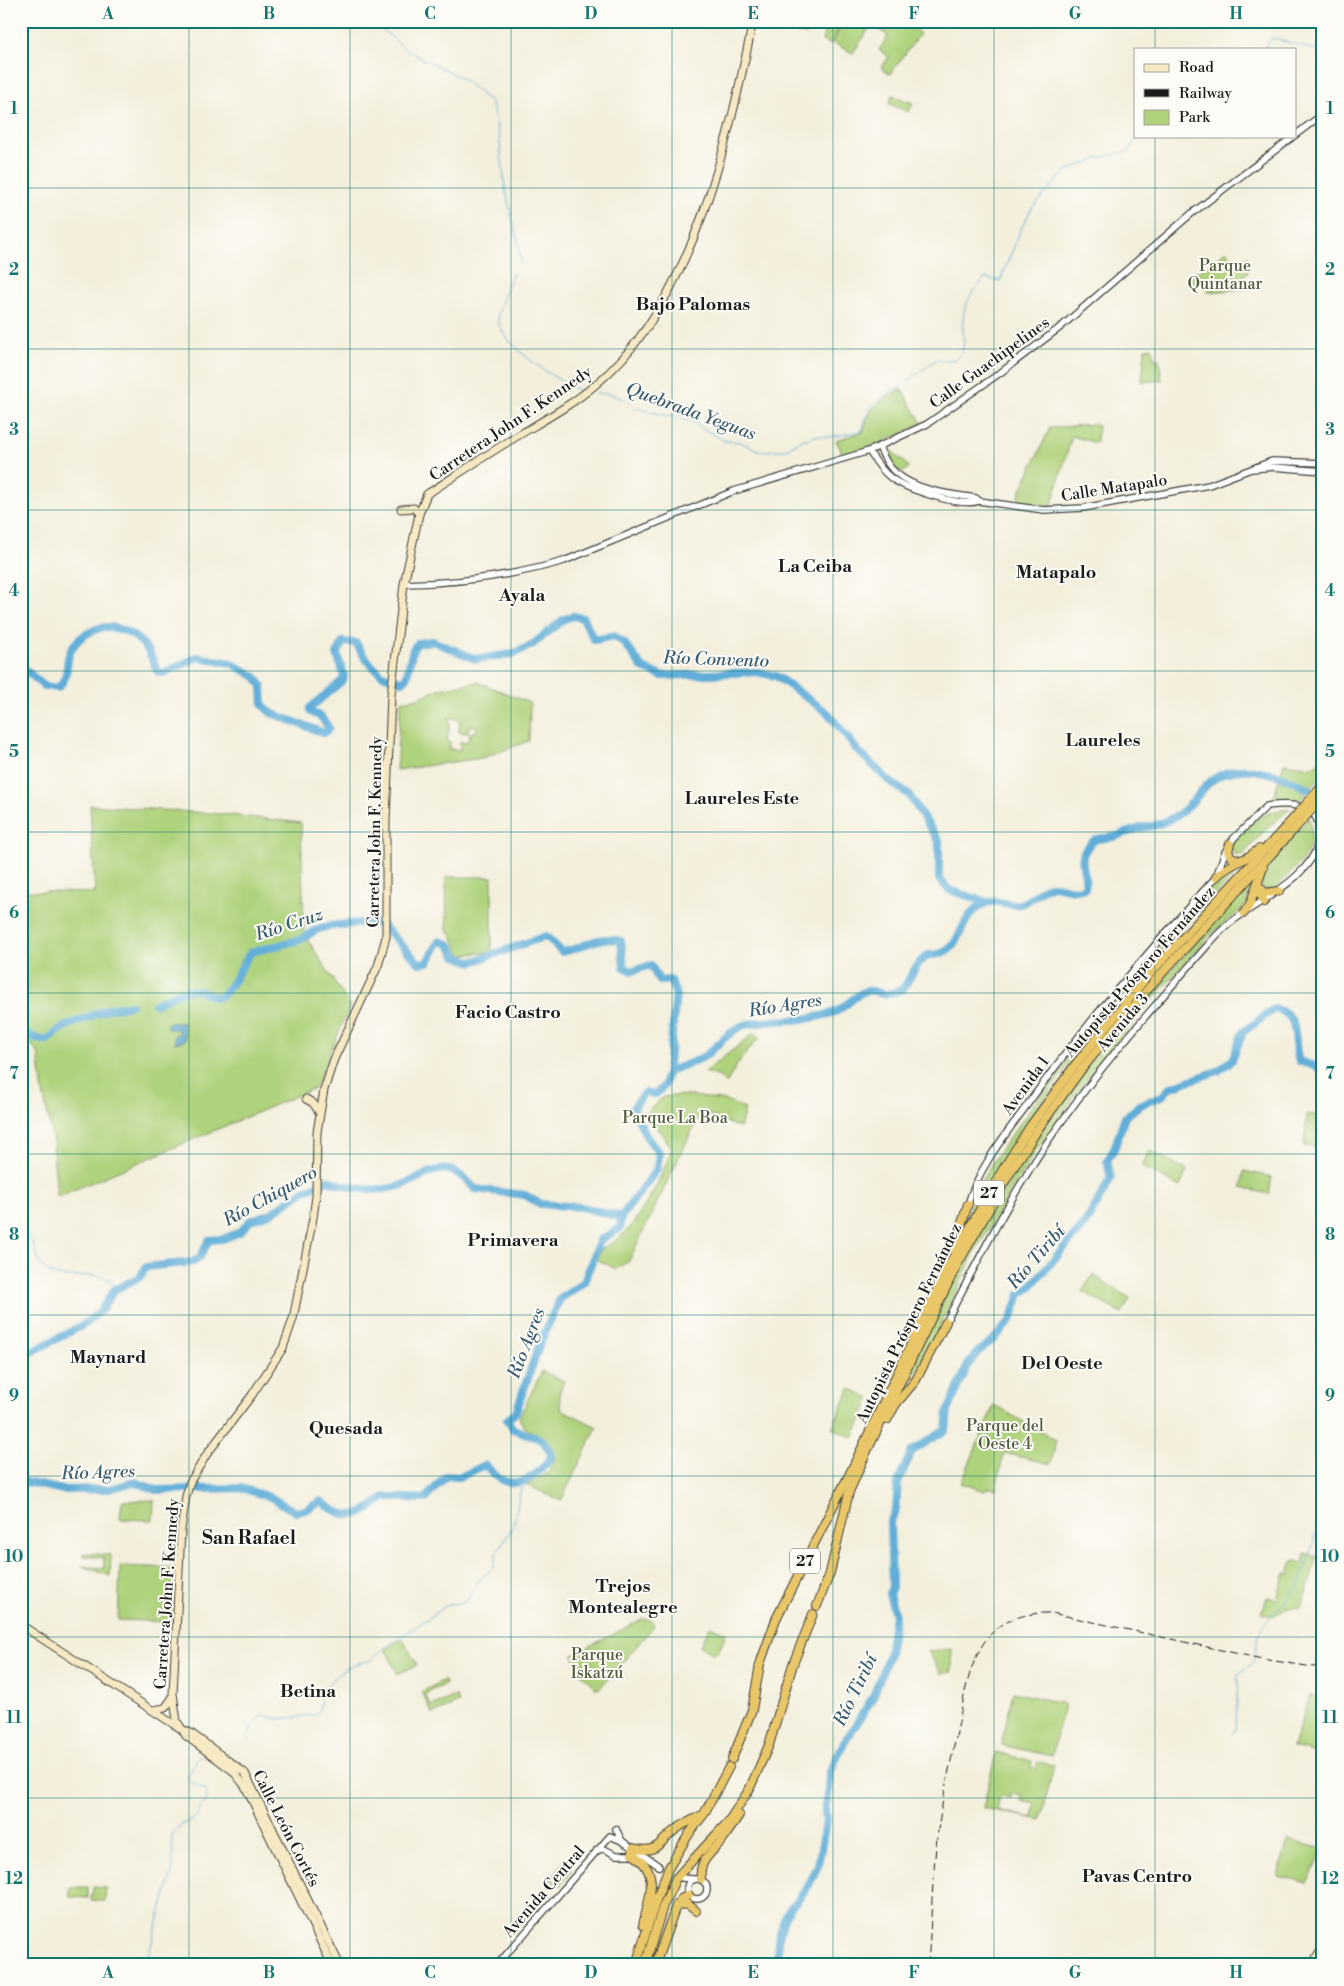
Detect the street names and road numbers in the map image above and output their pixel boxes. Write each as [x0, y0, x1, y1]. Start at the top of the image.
street label: Calle Guachipelines [926, 312, 1054, 413]
street label: Carretera John F. Kennedy [426, 362, 596, 486]
street label: Calle Matapalo [1060, 470, 1169, 506]
street label: Carretera John F. Kennedy [363, 736, 387, 928]
street label: Autopista Próspero Fernández [1059, 882, 1220, 1062]
street label: Avenida 3 [1092, 989, 1153, 1057]
street label: Avenida 1 [997, 1052, 1054, 1120]
road number: 27 [974, 1180, 1004, 1206]
street label: Autopista Próspero Fernández [851, 1220, 966, 1428]
street label: Carretera John F. Kennedy [150, 1498, 184, 1690]
road number: 27 [790, 1548, 820, 1574]
street label: Calle León Cortés [248, 1767, 324, 1890]
street label: Avenida Central [498, 1841, 589, 1942]

